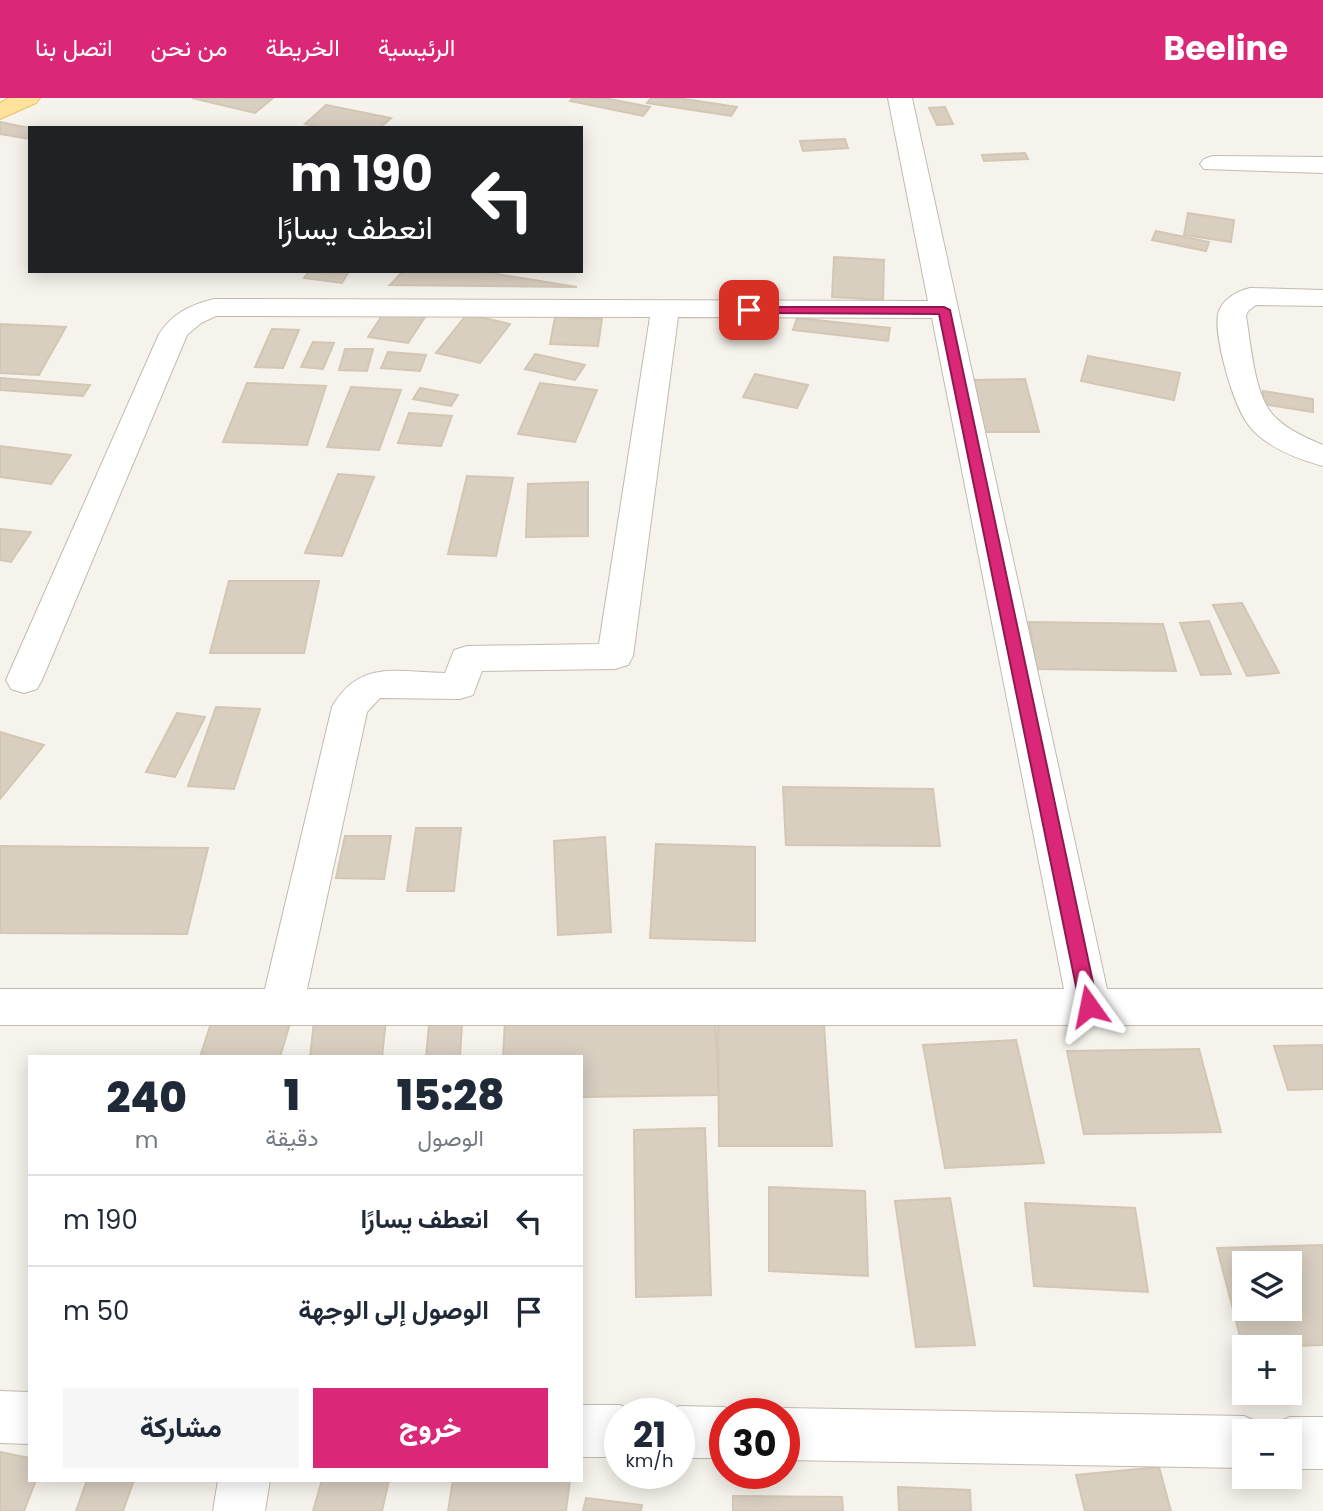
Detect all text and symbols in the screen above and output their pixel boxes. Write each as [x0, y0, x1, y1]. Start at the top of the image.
text: Beeline [1164, 25, 1288, 72]
text: اتصل بنا [35, 31, 113, 64]
text: من نحن [151, 31, 228, 64]
text: الخريطة [266, 31, 340, 64]
text: الرئيسية [378, 31, 455, 64]
text: 190 m [290, 140, 433, 208]
icon: left [457, 154, 548, 245]
text: انعطف يسارًا [277, 205, 433, 250]
pin [719, 280, 779, 340]
icon: arrive [730, 291, 768, 329]
position arrow [1052, 969, 1126, 1043]
text: 1 [284, 1066, 300, 1125]
text: 15:28 [397, 1066, 505, 1125]
text: 240 [106, 1068, 187, 1127]
text: دقيقة [265, 1122, 319, 1154]
text: الوصول [418, 1122, 484, 1154]
text: m [135, 1124, 159, 1156]
text: انعطف يسارًا [360, 1201, 489, 1237]
text: 190 m [63, 1202, 138, 1238]
icon: left [510, 1202, 548, 1240]
map controls [1232, 1251, 1302, 1489]
button: layers [1232, 1251, 1302, 1321]
text: الوصول إلى الوجهة [298, 1292, 489, 1328]
text: 50 m [63, 1293, 129, 1329]
icon: arrive [510, 1293, 548, 1331]
button: + [1232, 1335, 1302, 1405]
button: مشاركة [63, 1388, 299, 1468]
button: خروج [313, 1388, 548, 1468]
speed limit sign: 30 [709, 1398, 800, 1489]
text: 21 [633, 1410, 666, 1459]
button: − [1232, 1419, 1302, 1489]
text: km/h [626, 1448, 673, 1473]

